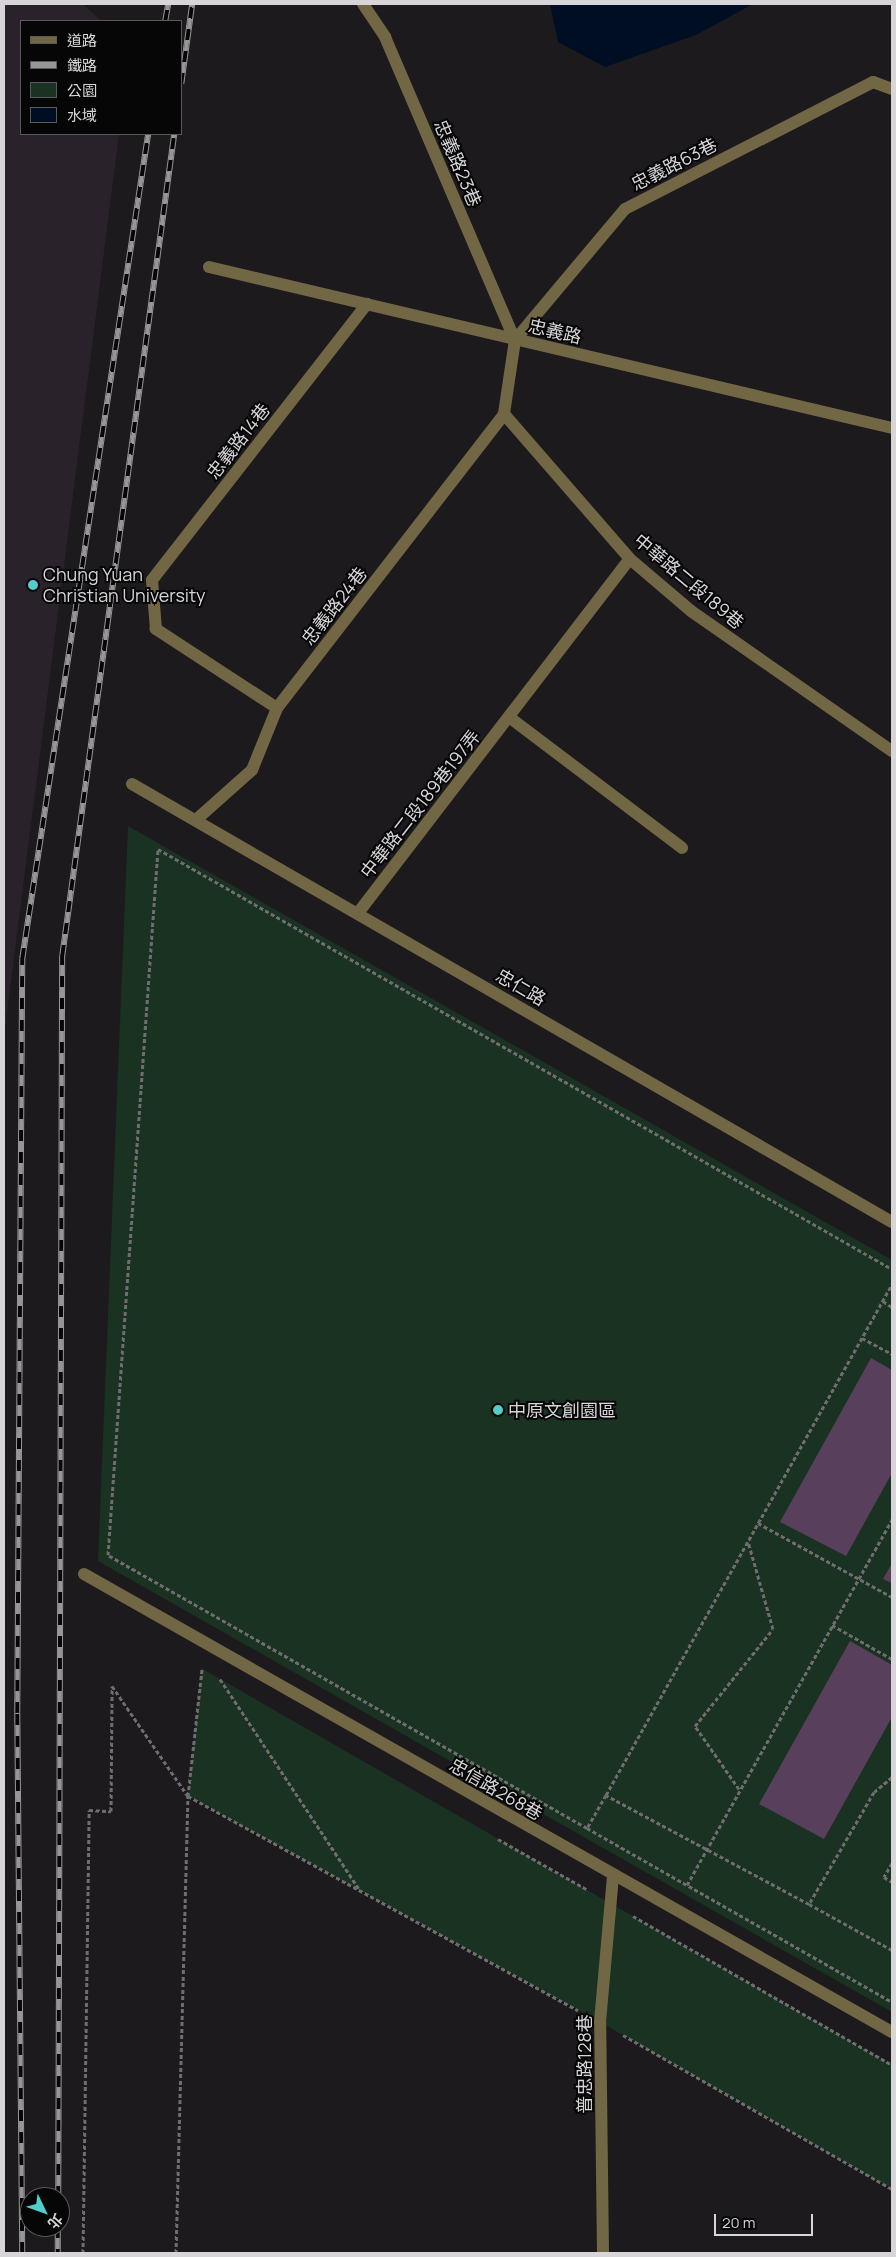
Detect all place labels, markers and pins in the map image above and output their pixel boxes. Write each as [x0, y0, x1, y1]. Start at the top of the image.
place label: Chung Yuan Christian University [43, 564, 205, 606]
marker: Chung Yuan Christian University [27, 579, 39, 591]
place label: 中原文創園區 [508, 1399, 616, 1421]
marker: 中原文創園區 [492, 1404, 504, 1416]

